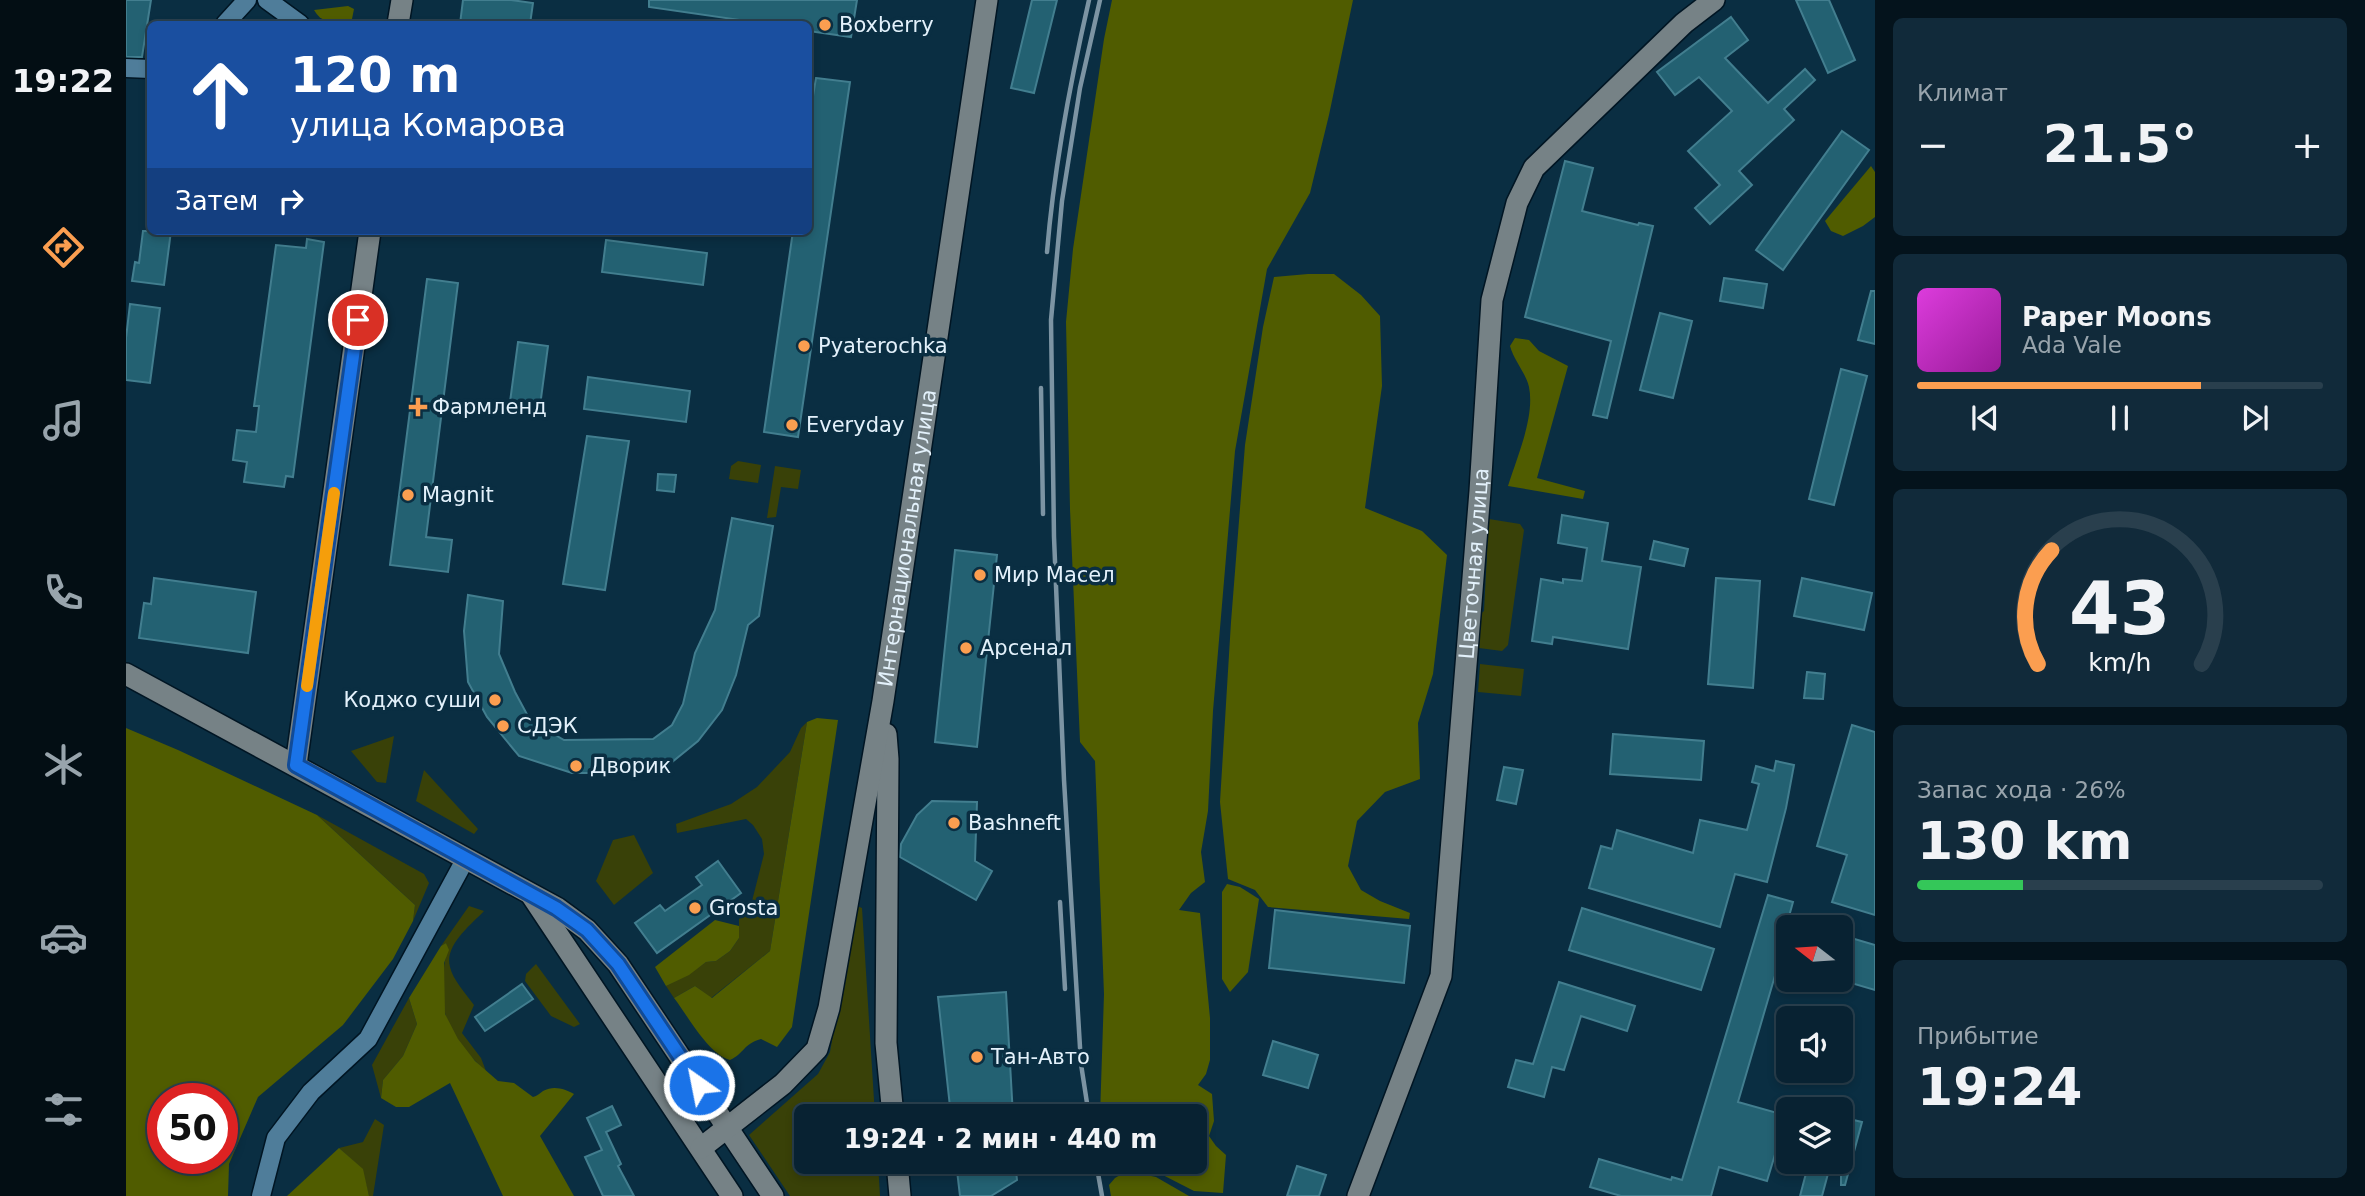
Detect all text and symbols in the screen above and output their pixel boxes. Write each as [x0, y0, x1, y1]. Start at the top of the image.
place label: Boxberry [839, 13, 934, 37]
marker: Boxberry [817, 17, 833, 33]
text: 120 m [290, 47, 460, 104]
icon: ahead [175, 49, 266, 140]
text: 19:22 [12, 62, 114, 100]
text: Климат [1917, 80, 2008, 106]
text: улица Комарова [290, 106, 566, 144]
text: 21.5° [2043, 114, 2197, 174]
text: − [1917, 123, 1949, 167]
text: + [2291, 123, 2323, 167]
icon: right [272, 182, 310, 220]
text: Затем [175, 186, 258, 216]
icon: directions [39, 223, 88, 272]
pin [328, 290, 388, 350]
icon: arrive [339, 301, 377, 339]
text: Paper Moons [2022, 302, 2212, 332]
text: Ada Vale [2022, 332, 2122, 358]
place label: Pyaterochka [818, 334, 948, 358]
marker: Pyaterochka [796, 338, 812, 354]
street label: Интернациональная улица [873, 388, 941, 688]
place label: Фармленд [432, 395, 547, 419]
icon: music [39, 396, 88, 445]
marker: Фармленд [410, 399, 426, 415]
icon: previous [1966, 399, 2004, 437]
icon: pause [2101, 399, 2139, 437]
icon: next [2236, 399, 2274, 437]
place label: Everyday [806, 413, 904, 437]
marker: Everyday [784, 417, 800, 433]
street label: Цветочная улица [1455, 467, 1493, 660]
place label: Magnit [422, 483, 494, 507]
marker: Magnit [400, 487, 416, 503]
place label: Мир Масел [994, 563, 1115, 587]
text: 43 [2069, 566, 2171, 651]
marker: Мир Масел [972, 567, 988, 583]
icon: phone [39, 568, 88, 617]
place label: Арсенал [980, 636, 1072, 660]
marker: Арсенал [958, 640, 974, 656]
text: km/h [2088, 648, 2152, 677]
place label: Коджо суши [343, 688, 481, 712]
marker: Коджо суши [487, 692, 503, 708]
place label: СДЭК [517, 714, 578, 738]
marker: СДЭК [495, 718, 511, 734]
icon: climate [39, 740, 88, 789]
place label: Дворик [590, 754, 671, 778]
marker: Дворик [568, 758, 584, 774]
text: Запас хода · 26% [1917, 777, 2126, 803]
place label: Bashneft [968, 811, 1061, 835]
text: 130 km [1917, 811, 2132, 871]
marker: Bashneft [946, 815, 962, 831]
place label: Grosta [709, 896, 778, 920]
marker: Grosta [687, 900, 703, 916]
icon: car [39, 913, 88, 962]
north arrow [1776, 915, 1853, 992]
map controls [1776, 915, 1853, 1174]
button: sound [1776, 1006, 1853, 1083]
text: Прибытие [1917, 1023, 2039, 1049]
place label: Тан-Авто [990, 1045, 1090, 1069]
position arrow [662, 1048, 736, 1122]
marker: Тан-Авто [969, 1049, 985, 1065]
text: 19:24 [1917, 1057, 2083, 1117]
speed limit sign: 50 [147, 1083, 238, 1174]
icon: filters [39, 1085, 88, 1134]
button: layers [1776, 1097, 1853, 1174]
text: 19:24 · 2 мин · 440 m [844, 1124, 1157, 1154]

